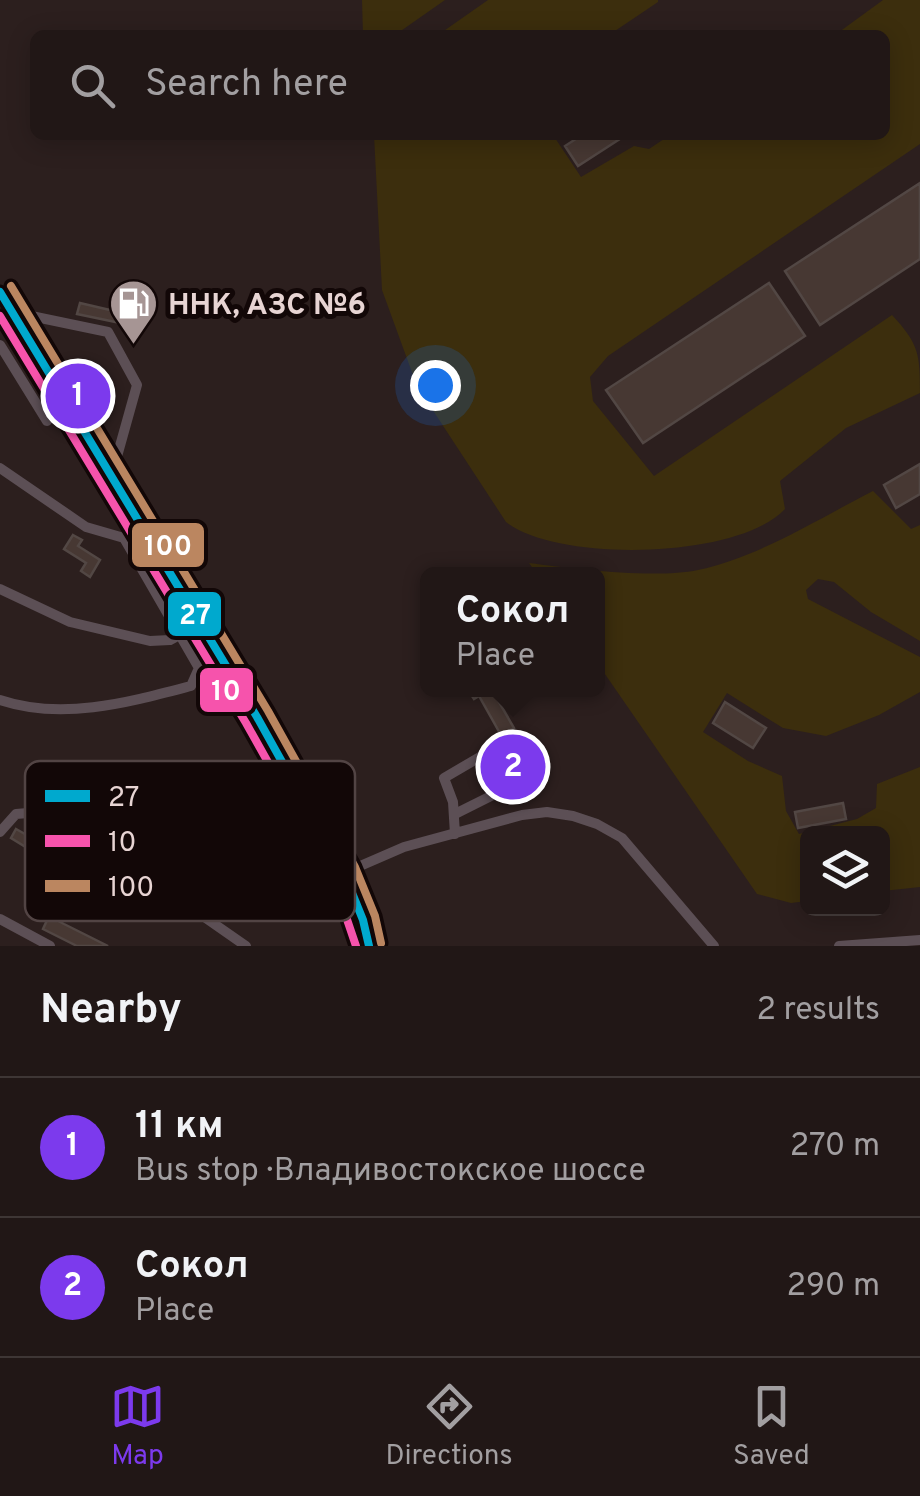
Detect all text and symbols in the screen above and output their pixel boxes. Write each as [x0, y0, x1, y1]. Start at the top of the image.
search box [30, 30, 890, 140]
icon: search [65, 58, 120, 113]
text: Search here [145, 61, 348, 110]
fuel station icon: ННК, АЗС №6 [107, 278, 159, 346]
place label: ННК, АЗС №6 [168, 288, 366, 325]
pin: 1 [46, 358, 110, 434]
your location [410, 360, 461, 411]
line badge: 100 [130, 521, 206, 569]
text: 100 [144, 530, 192, 566]
popup [420, 567, 605, 697]
text: Сокол [456, 588, 569, 637]
line badge: 27 [166, 590, 223, 638]
text: 27 [179, 599, 211, 635]
text: Place [456, 637, 535, 677]
line badge: 10 [198, 666, 255, 714]
text: 10 [211, 675, 241, 711]
pin: 2 [480, 730, 546, 804]
legend [25, 761, 355, 921]
text: 27 [108, 781, 139, 817]
text: 10 [108, 826, 136, 862]
map controls [800, 826, 890, 916]
button: layers [800, 826, 890, 916]
text: 100 [108, 871, 154, 907]
text: Nearby [40, 985, 182, 1038]
text: 2 results [756, 991, 880, 1031]
text: 11 км [135, 1103, 224, 1152]
text: 1 [66, 1127, 79, 1167]
text: 270 m [790, 1127, 880, 1167]
text: Bus stop · Владивостокское шоссе [135, 1152, 646, 1192]
text: Сокол [135, 1243, 249, 1292]
text: 2 [63, 1267, 82, 1307]
text: 290 m [786, 1267, 880, 1307]
text: Place [135, 1292, 214, 1332]
tab: Map [110, 1379, 165, 1475]
tab: Directions [385, 1379, 513, 1475]
tab: Saved [733, 1379, 810, 1475]

